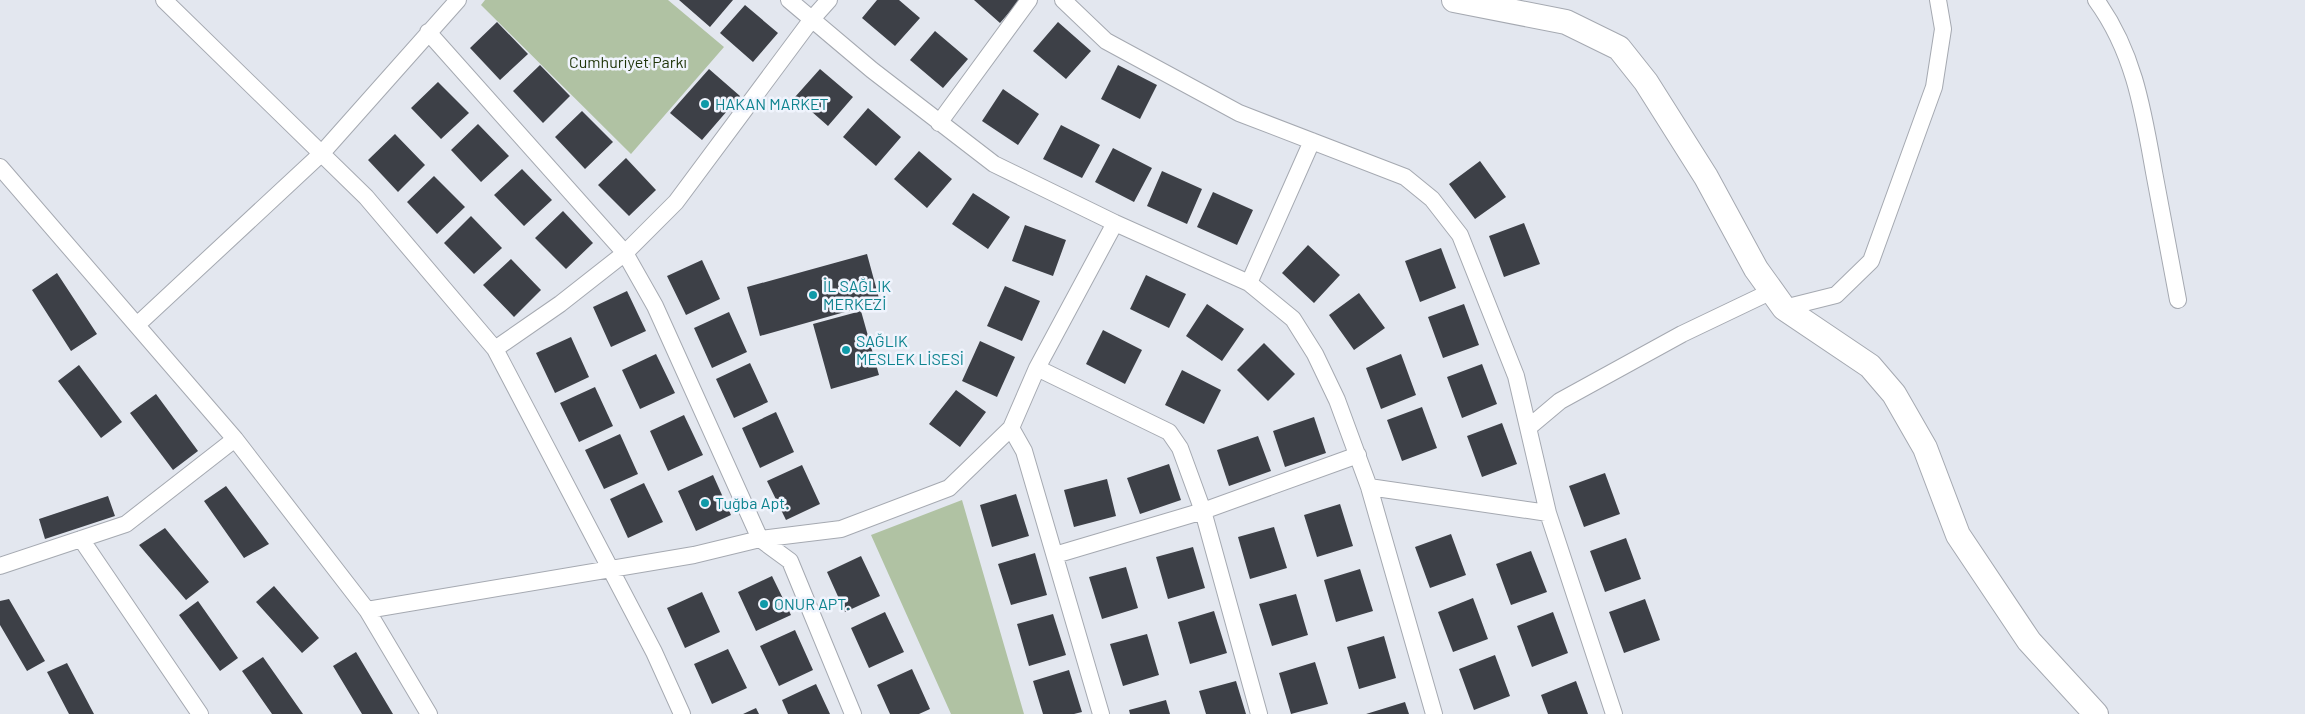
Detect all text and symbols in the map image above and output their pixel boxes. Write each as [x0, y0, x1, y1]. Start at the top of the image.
park label: Cumhuriyet Parkı [569, 52, 687, 71]
place label: HAKAN MARKET [715, 94, 829, 113]
marker: HAKAN MARKET [699, 98, 711, 110]
place label: İL SAĞLIK MERKEZİ [823, 276, 891, 313]
marker: İL SAĞLIK MERKEZİ [807, 289, 819, 301]
place label: SAĞLIK MESLEK LİSESİ [856, 331, 964, 368]
marker: SAĞLIK MESLEK LİSESİ [840, 344, 852, 356]
place label: Tuğba Apt. [715, 493, 789, 512]
marker: Tuğba Apt. [699, 497, 711, 509]
place label: ONUR APT. [774, 594, 850, 613]
marker: ONUR APT. [758, 598, 770, 610]

